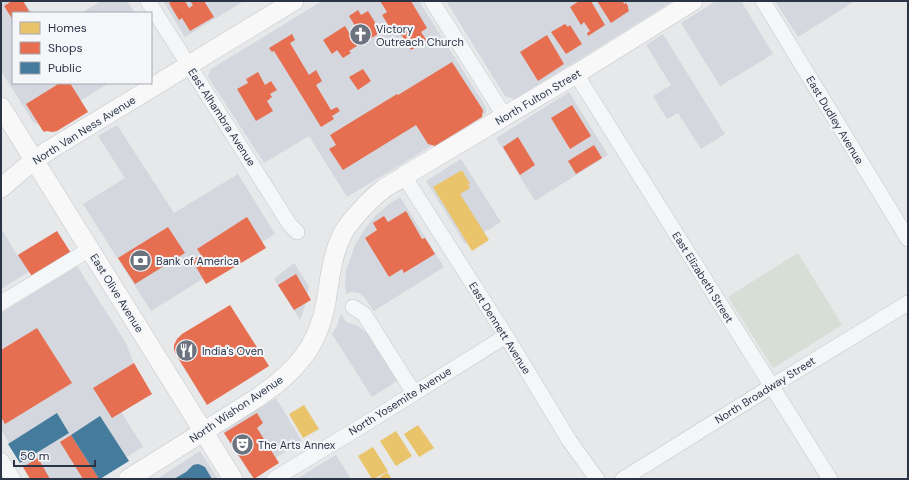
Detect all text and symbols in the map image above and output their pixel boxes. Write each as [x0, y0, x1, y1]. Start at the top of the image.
legend [12, 12, 152, 84]
text: Homes [48, 20, 87, 36]
church icon: Victory Outreach Church [347, 22, 373, 48]
place label: Victory Outreach Church [376, 22, 464, 49]
text: Shops [48, 40, 83, 56]
text: Public [48, 60, 82, 76]
street label: East Alhambra Avenue [185, 65, 259, 169]
street label: North Fulton Street [493, 66, 583, 128]
street label: East Dudley Avenue [803, 73, 867, 167]
street label: North Van Ness Avenue [30, 93, 138, 167]
street label: East Elizabeth Street [669, 229, 737, 325]
bank icon: Bank of America [128, 248, 154, 274]
street label: East Olive Avenue [87, 251, 147, 335]
place label: Bank of America [156, 254, 239, 268]
street label: East Dennett Avenue [466, 279, 534, 377]
restaurant icon: India's Oven [174, 338, 200, 364]
place label: India's Oven [202, 344, 263, 358]
street label: North Broadway Street [712, 353, 818, 427]
street label: North Yosemite Avenue [346, 364, 454, 438]
street label: North Wishon Avenue [186, 372, 286, 446]
theatre icon: The Arts Annex [229, 432, 255, 458]
place label: The Arts Annex [258, 438, 336, 452]
scale bar [14, 442, 95, 468]
text: 50 m [20, 448, 49, 464]

